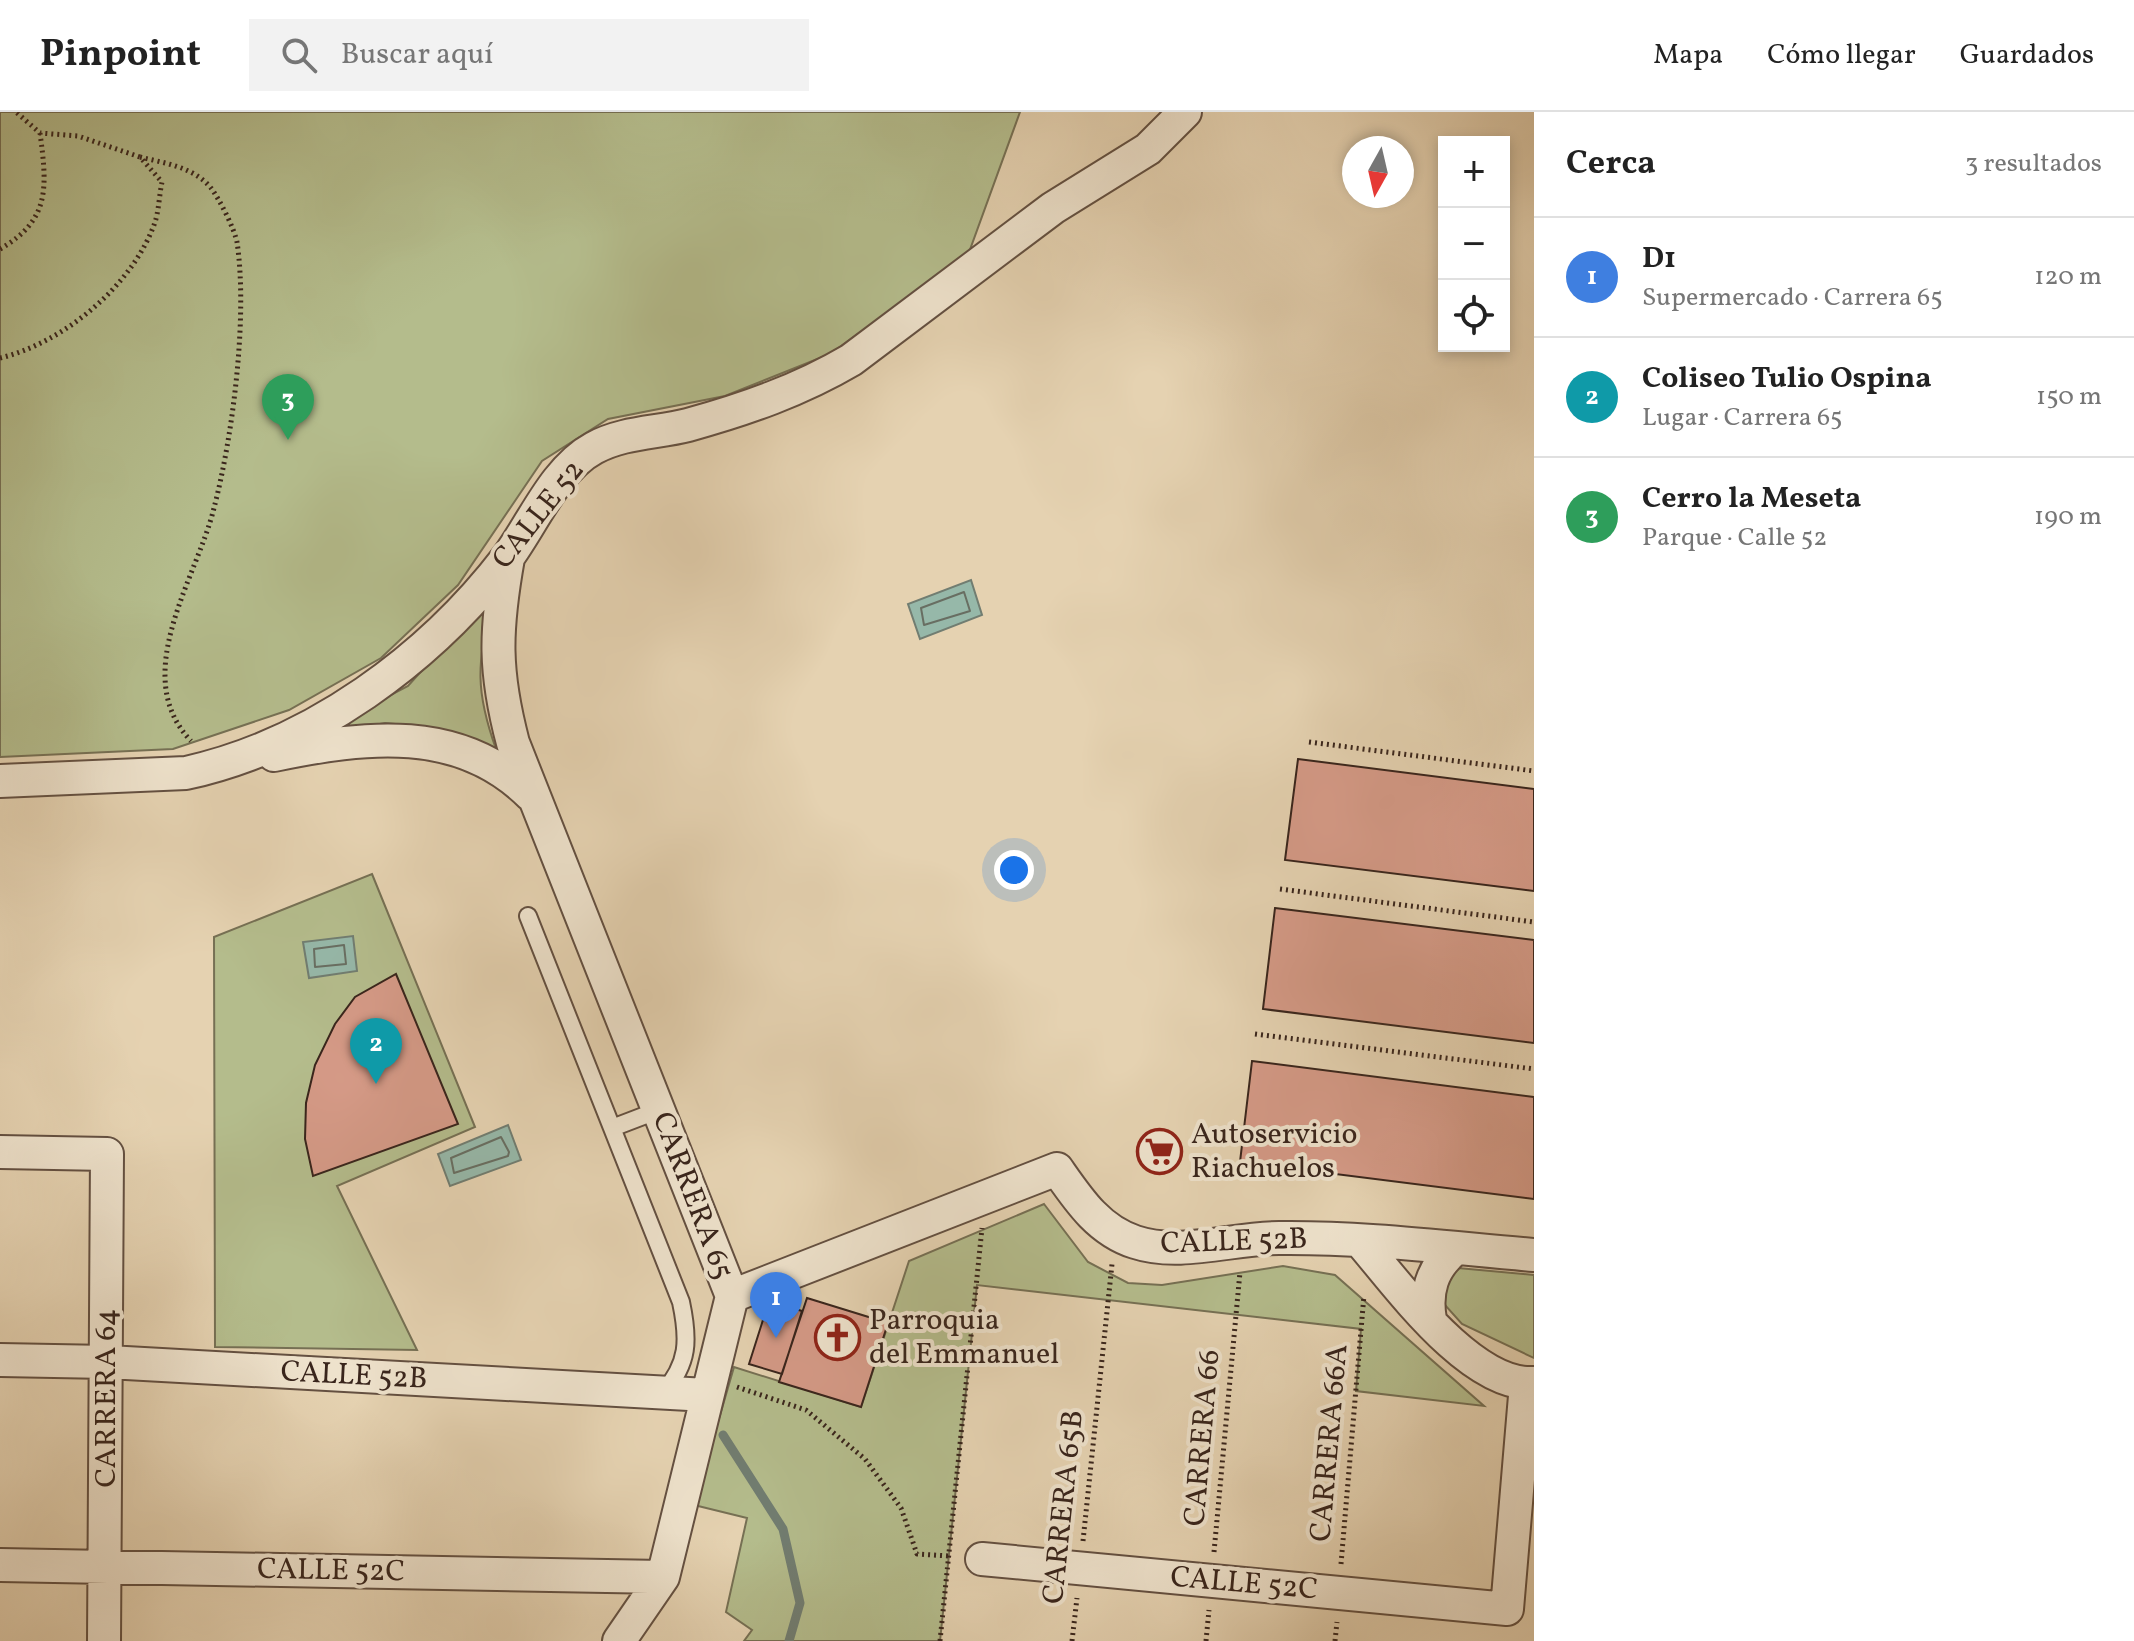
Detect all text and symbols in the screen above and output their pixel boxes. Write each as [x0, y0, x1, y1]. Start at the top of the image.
search box [249, 19, 809, 91]
text: Pinpoint [40, 29, 201, 82]
icon: search [277, 33, 321, 77]
text: Buscar aquí [341, 34, 493, 76]
text: Mapa [1653, 36, 1723, 75]
text: Cómo llegar [1767, 36, 1916, 75]
text: Guardados [1960, 36, 2094, 75]
north arrow [1342, 136, 1414, 208]
map controls [1438, 136, 1510, 352]
button: + [1438, 136, 1510, 208]
text: Cerca [1566, 141, 1656, 188]
text: 3 resultados [1965, 146, 2102, 182]
button: − [1438, 208, 1510, 280]
text: D1 [1642, 238, 1676, 280]
text: 1 [1587, 259, 1597, 295]
text: 120 m [2034, 259, 2102, 295]
button: locate [1438, 280, 1510, 352]
text: Supermercado · Carrera 65 [1642, 280, 1943, 316]
text: Coliseo Tulio Ospina [1642, 358, 1932, 400]
pin: 3 [262, 374, 314, 440]
text: 2 [1585, 379, 1599, 415]
text: 150 m [2036, 379, 2102, 415]
text: Lugar · Carrera 65 [1642, 400, 1843, 436]
street label: CALLE 52 [483, 452, 595, 578]
text: Cerro la Meseta [1642, 478, 1862, 520]
text: 3 [1585, 499, 1599, 535]
text: 190 m [2034, 499, 2102, 535]
text: Parque · Calle 52 [1642, 520, 1827, 556]
your location [994, 850, 1034, 890]
pin: 2 [350, 1018, 402, 1084]
street label: CARRERA 65 [641, 1106, 743, 1286]
place label: Autoservicio Riachuelos [1191, 1114, 1358, 1190]
supermarket icon: Autoservicio Riachuelos [1136, 1128, 1184, 1176]
street label: CALLE 52B [1160, 1218, 1308, 1266]
pin: 1 [750, 1272, 802, 1338]
place label: Parroquia del Emmanuel [869, 1300, 1059, 1376]
street label: CARRERA 64 [86, 1308, 128, 1488]
church icon: Parroquia del Emmanuel [814, 1314, 862, 1362]
street label: CARRERA 66A [1300, 1342, 1360, 1544]
street label: CARRERA 66 [1174, 1348, 1232, 1528]
street label: CALLE 52B [280, 1351, 428, 1401]
street label: CARRERA 65B [1033, 1408, 1095, 1606]
street label: CALLE 52C [257, 1549, 405, 1593]
street label: CALLE 52C [1169, 1557, 1319, 1611]

